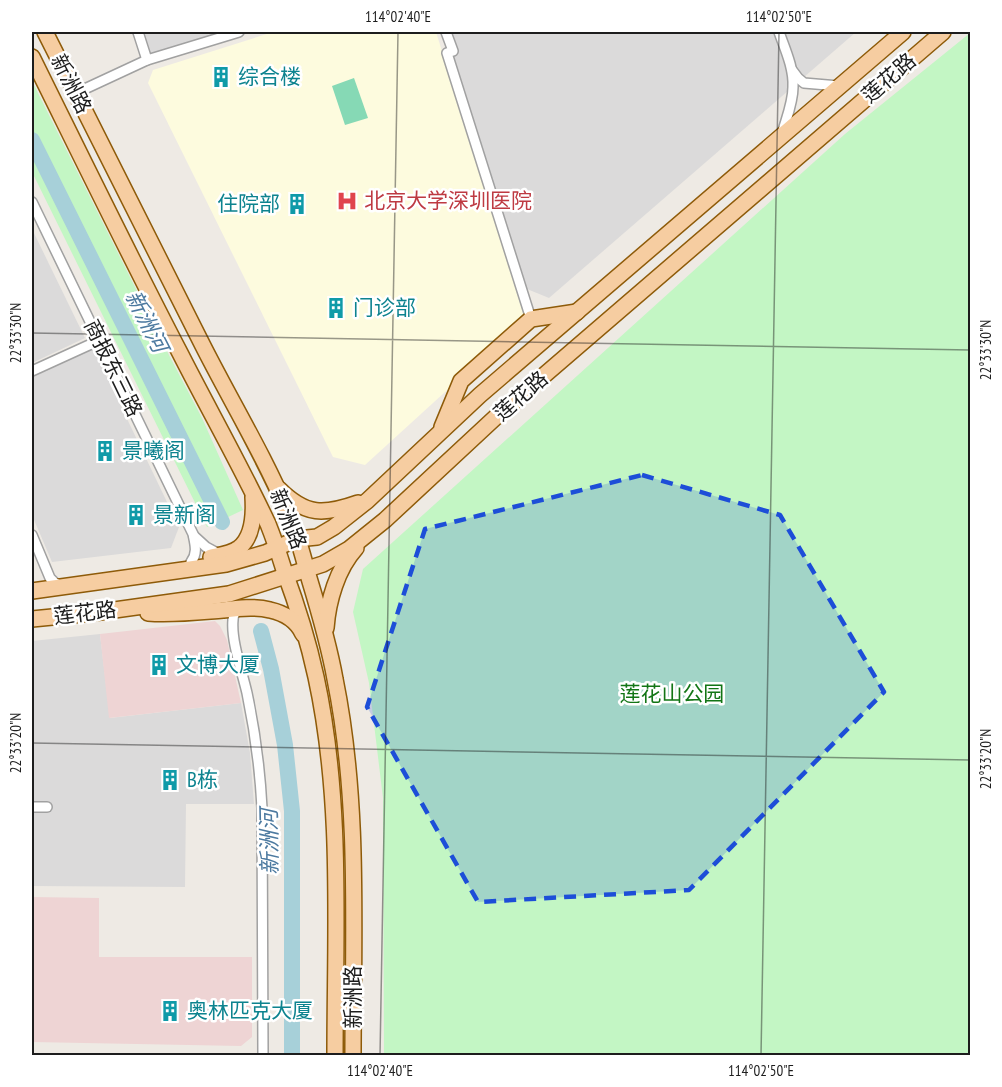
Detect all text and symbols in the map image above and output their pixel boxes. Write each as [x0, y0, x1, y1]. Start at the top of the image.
text: 114°02'40"E [365, 7, 431, 26]
text: 114°02'50"E [746, 7, 812, 26]
street label: 莲花路 [856, 47, 921, 108]
street label: 新洲路 [45, 50, 98, 118]
place label: 综合楼 [238, 63, 301, 90]
building icon: 综合楼 [209, 65, 233, 89]
place label: 北京大学深圳医院 [364, 187, 532, 214]
hospital icon: 北京大学深圳医院 [335, 189, 359, 213]
place label: 住院部 [217, 190, 280, 217]
building icon: 住院部 [285, 192, 309, 216]
water label: 新洲河 [120, 285, 176, 360]
place label: 门诊部 [353, 294, 416, 321]
building icon: 门诊部 [324, 296, 348, 320]
text: 22°33'30"N [6, 303, 25, 363]
street label: 商报东三路 [78, 315, 149, 421]
text: 22°33'30"N [976, 320, 995, 380]
street label: 莲花路 [488, 365, 553, 426]
place label: 景曦阁 [122, 437, 185, 464]
building icon: 景曦阁 [93, 439, 117, 463]
street label: 新洲路 [264, 485, 313, 553]
place label: 景新阁 [153, 501, 216, 528]
building icon: 景新阁 [124, 503, 148, 527]
street label: 莲花路 [52, 595, 118, 630]
place label: 文博大厦 [176, 651, 260, 678]
building icon: 文博大厦 [147, 653, 171, 677]
park label: 莲花山公园 [620, 680, 725, 707]
text: 22°33'20"N [6, 713, 25, 773]
text: 22°33'20"N [976, 729, 995, 789]
place label: B栋 [187, 766, 218, 793]
building icon: B栋 [158, 768, 182, 792]
water label: 新洲河 [254, 805, 284, 875]
street label: 新洲路 [339, 966, 366, 1029]
place label: 奥林匹克大厦 [187, 997, 313, 1024]
building icon: 奥林匹克大厦 [158, 999, 182, 1023]
text: 114°02'40"E [347, 1061, 413, 1080]
text: 114°02'50"E [728, 1061, 794, 1080]

